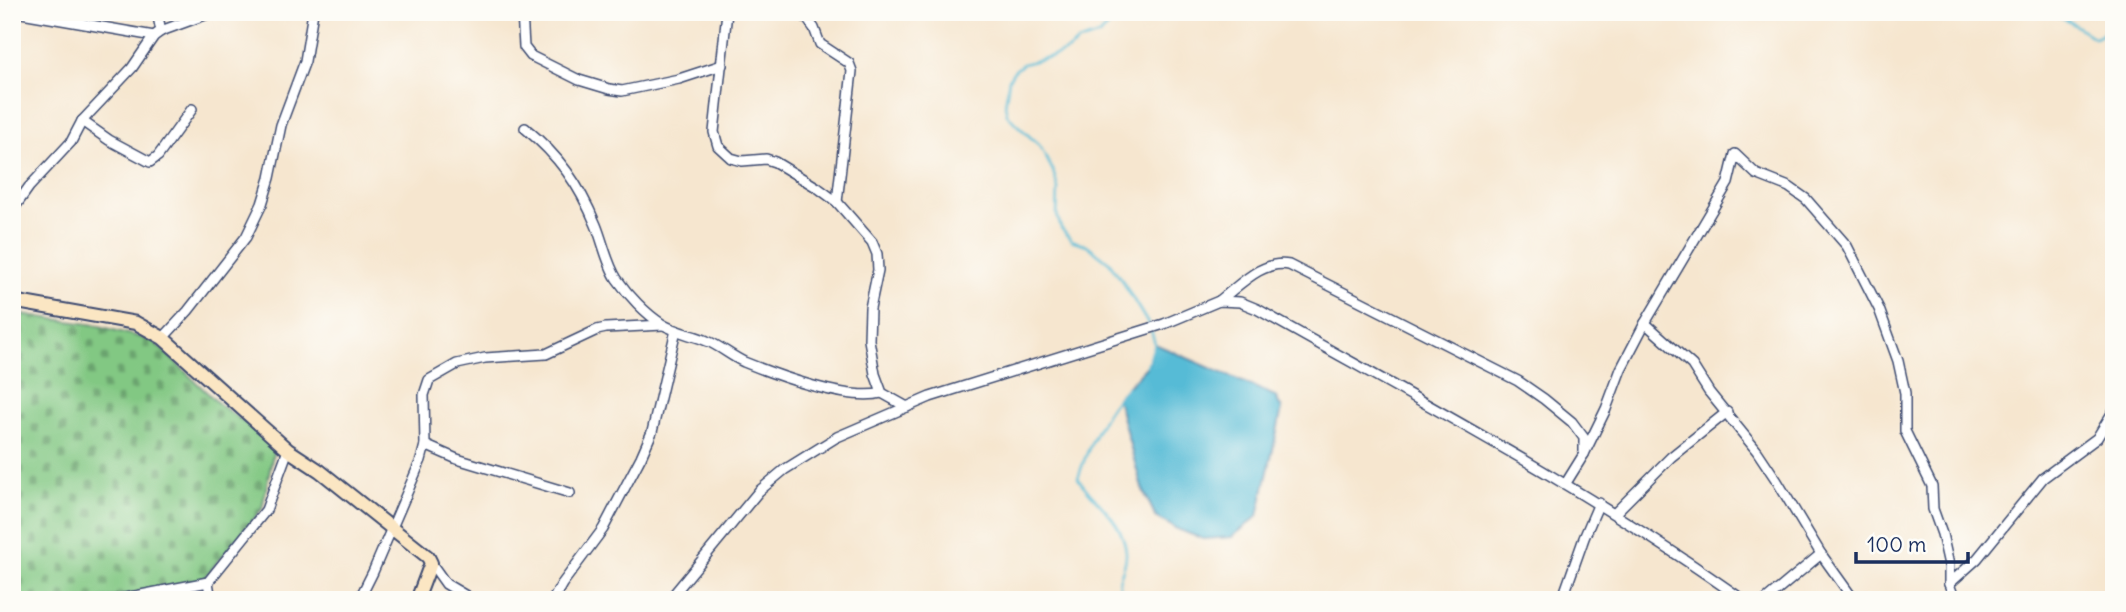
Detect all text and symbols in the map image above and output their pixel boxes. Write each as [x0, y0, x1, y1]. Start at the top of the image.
scale bar [1856, 521, 1968, 565]
text: 100 m [1867, 531, 1926, 558]

